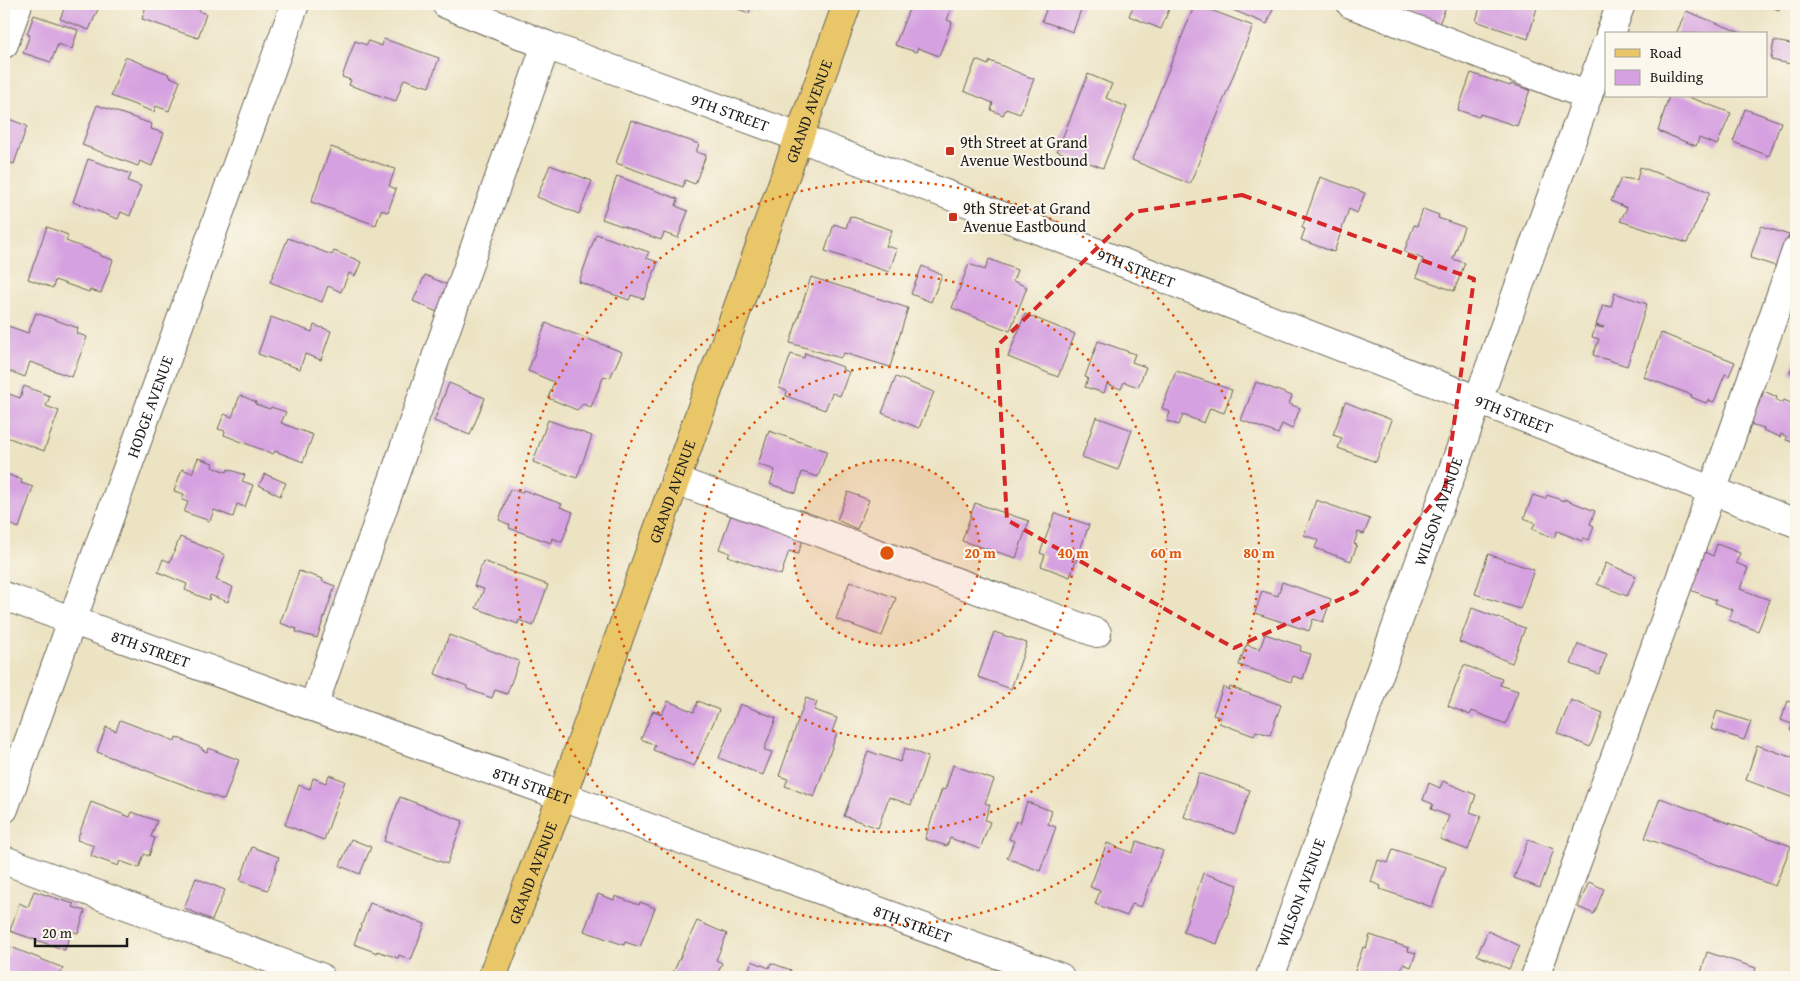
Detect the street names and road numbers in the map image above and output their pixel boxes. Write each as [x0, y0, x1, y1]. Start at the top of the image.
street label: GRAND AVENUE [779, 56, 838, 166]
street label: 9TH STREET [687, 87, 773, 138]
street label: 9TH STREET [1094, 242, 1179, 294]
street label: HODGE AVENUE [120, 352, 179, 461]
street label: 9TH STREET [1471, 388, 1557, 440]
street label: GRAND AVENUE [642, 436, 701, 546]
street label: WILSON AVENUE [1407, 454, 1468, 569]
street label: 8TH STREET [108, 624, 194, 674]
street label: 8TH STREET [489, 760, 575, 810]
street label: GRAND AVENUE [502, 818, 563, 927]
street label: WILSON AVENUE [1270, 835, 1331, 950]
street label: 8TH STREET [870, 898, 955, 949]

